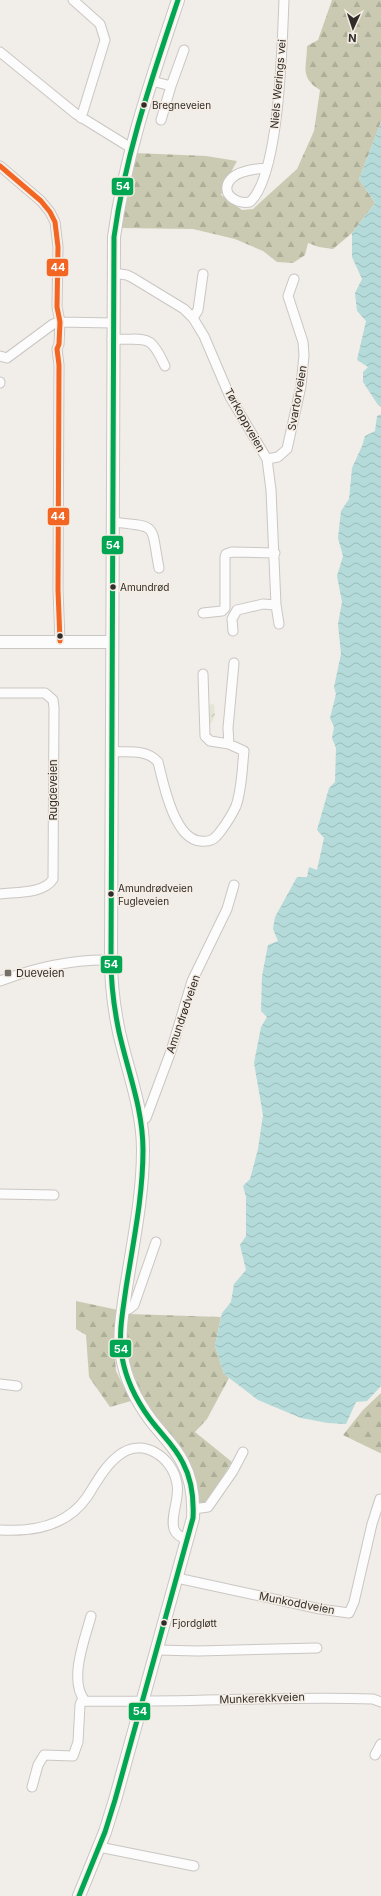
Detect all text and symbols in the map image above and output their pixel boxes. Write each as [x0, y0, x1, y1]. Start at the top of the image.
north arrow [333, 8, 373, 48]
text: N [348, 31, 357, 45]
street label: Niels Werings vei [267, 39, 289, 129]
place label: Bregneveien [152, 99, 211, 111]
marker: Bregneveien [139, 100, 149, 110]
line badge: 54 [111, 177, 134, 196]
text: 54 [116, 179, 130, 193]
line badge: 44 [46, 258, 69, 277]
text: 44 [51, 260, 65, 274]
street label: Svartorveien [284, 364, 310, 432]
street label: Tørkoppveien [222, 386, 268, 454]
line badge: 44 [47, 507, 70, 526]
text: 44 [51, 509, 65, 523]
line badge: 54 [101, 535, 124, 555]
text: 54 [106, 538, 120, 552]
place label: Amundrød [120, 581, 169, 593]
marker: Amundrød [108, 582, 118, 592]
unlabelled marker [55, 631, 65, 641]
street label: Rugdeveien [46, 759, 60, 821]
place label: Amundrødveien Fugleveien [118, 882, 193, 907]
marker: Amundrødveien Fugleveien [106, 889, 116, 899]
line badge: 54 [100, 955, 123, 974]
text: 54 [104, 957, 118, 971]
place label: Dueveien [16, 966, 65, 980]
marker: Dueveien [3, 968, 13, 978]
street label: Amundrødveien [163, 973, 203, 1055]
line badge: 54 [109, 1339, 132, 1358]
text: 54 [114, 1342, 128, 1356]
street label: Munkoddveien [258, 1589, 336, 1617]
place label: Fjordgløtt [172, 1617, 218, 1629]
marker: Fjordgløtt [159, 1618, 169, 1628]
street label: Munkerekkveien [219, 1690, 305, 1706]
line badge: 54 [128, 1702, 151, 1721]
text: 54 [133, 1704, 147, 1718]

